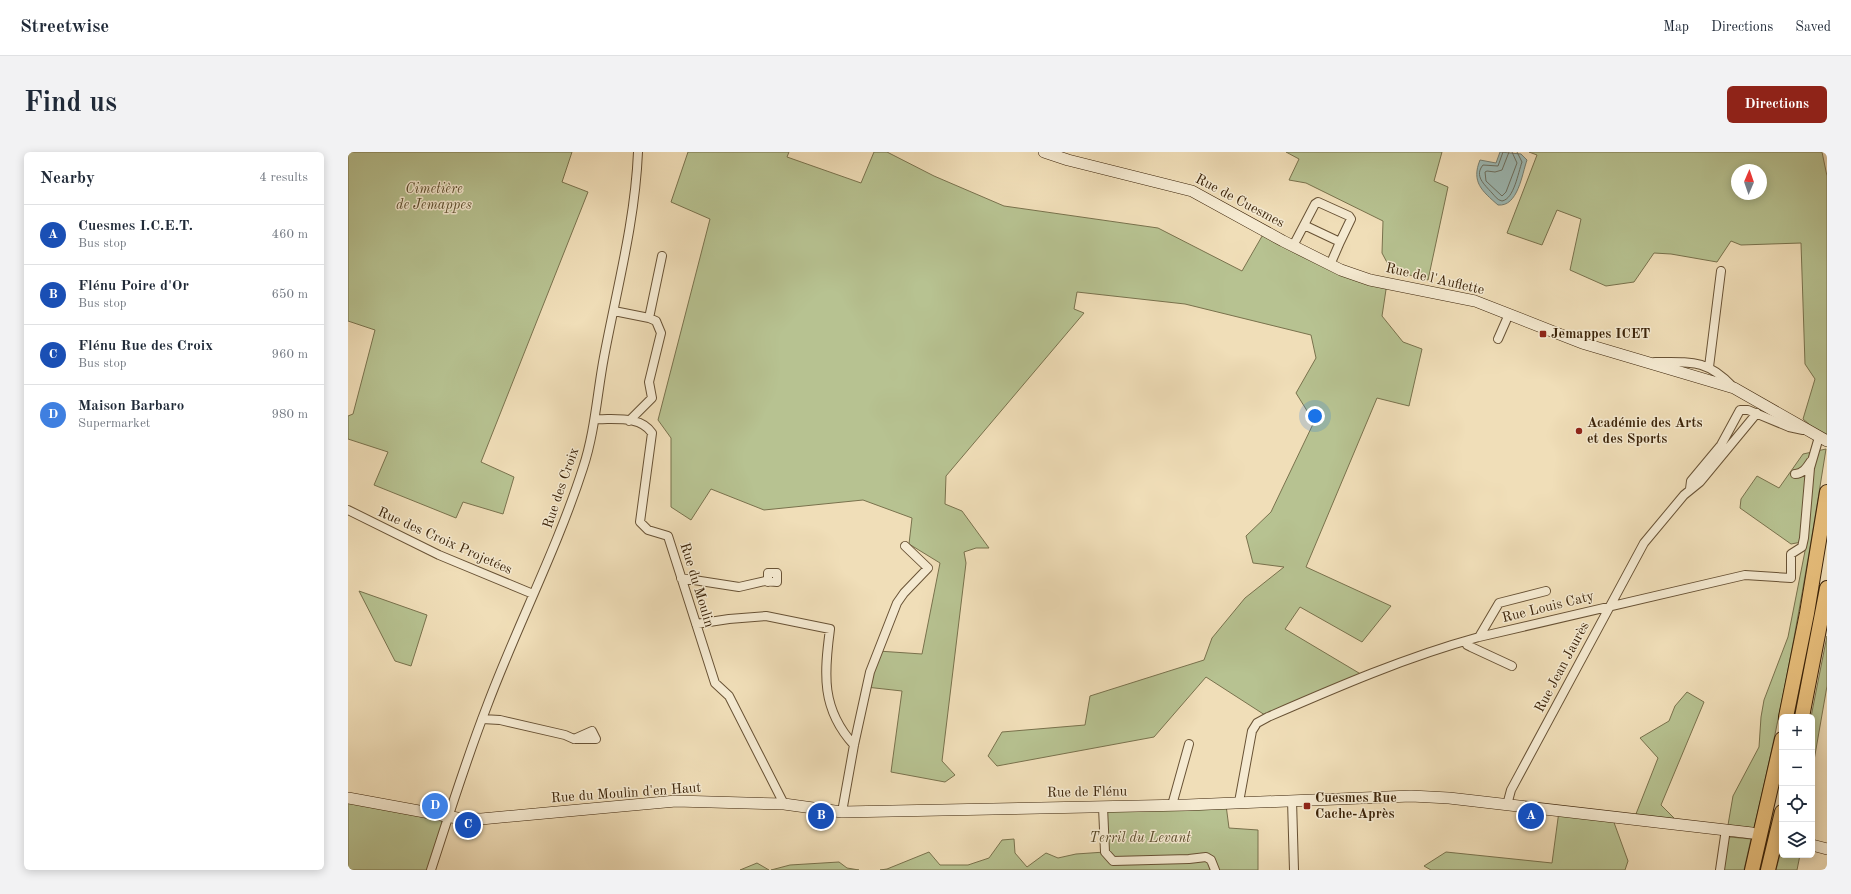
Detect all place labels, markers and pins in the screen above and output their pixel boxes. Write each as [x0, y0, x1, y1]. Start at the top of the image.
place label: Jemappes ICET [1551, 327, 1650, 341]
marker: Jemappes ICET [1538, 329, 1548, 339]
place label: Académie des Arts et des Sports [1587, 416, 1703, 446]
marker: Académie des Arts et des Sports [1574, 426, 1584, 436]
pin: D [422, 791, 448, 821]
place label: Cuesmes Rue Cache-Après [1315, 791, 1397, 821]
pin: B [808, 801, 834, 831]
marker: Cuesmes Rue Cache-Après [1302, 801, 1312, 811]
pin: A [1518, 801, 1544, 831]
pin: C [455, 810, 481, 840]

